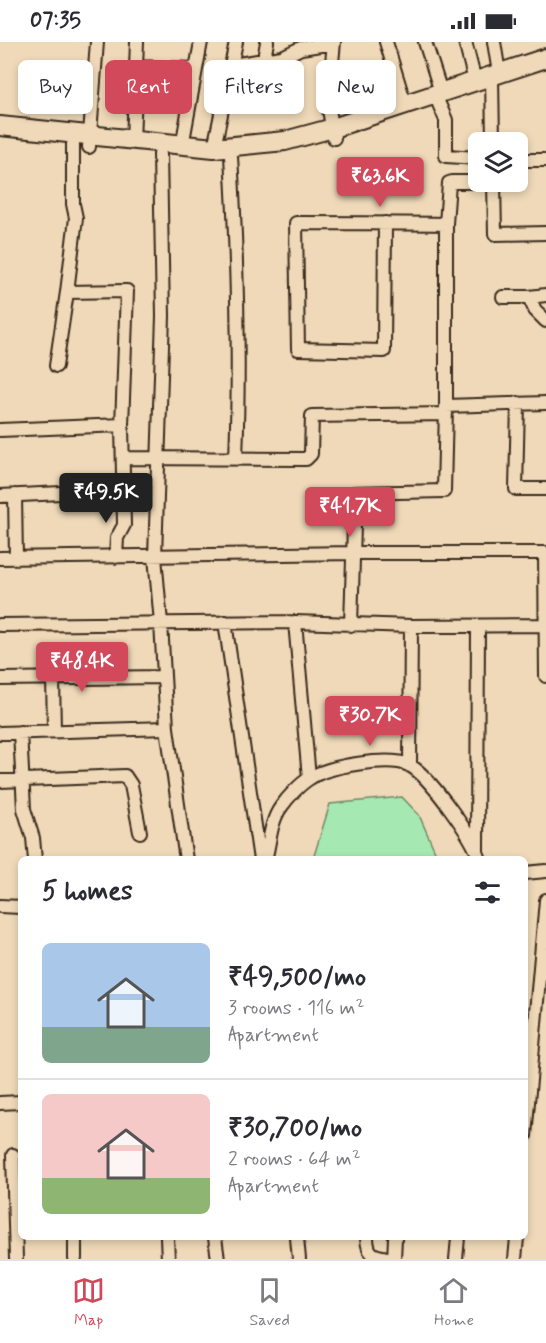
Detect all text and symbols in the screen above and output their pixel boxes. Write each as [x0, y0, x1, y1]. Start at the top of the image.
text: 07:35 [30, 7, 81, 35]
chip: Buy [18, 60, 93, 114]
chip: Rent [105, 60, 192, 114]
chip: Filters [204, 60, 304, 114]
chip: New [316, 60, 396, 114]
map controls [468, 132, 528, 192]
button: layers [468, 132, 528, 192]
pin: ₹63.6K [331, 157, 429, 208]
text: ₹63.6K [351, 163, 409, 190]
pin: ₹49.5K [57, 473, 155, 524]
text: ₹49.5K [73, 479, 139, 506]
pin: ₹41.7K [301, 487, 399, 538]
text: ₹41.7K [319, 493, 381, 520]
pin: ₹48.4K [33, 642, 131, 693]
text: ₹48.4K [50, 648, 114, 675]
pin: ₹30.7K [321, 696, 419, 747]
text: ₹30.7K [339, 702, 401, 729]
text: 5 homes [42, 875, 133, 909]
icon: filters [471, 876, 504, 909]
text: ₹49,500/mo [228, 961, 366, 995]
icon: home [90, 967, 162, 1039]
text: 3 rooms · 116 m² [228, 995, 364, 1022]
text: Apartment [228, 1022, 319, 1049]
text: ₹30,700/mo [228, 1112, 362, 1146]
icon: home [90, 1118, 162, 1190]
text: 2 rooms · 64 m² [228, 1146, 361, 1173]
text: Apartment [228, 1173, 319, 1200]
tab: Map [72, 1274, 105, 1331]
tab: Saved [249, 1274, 290, 1331]
tab: Home [434, 1274, 474, 1331]

